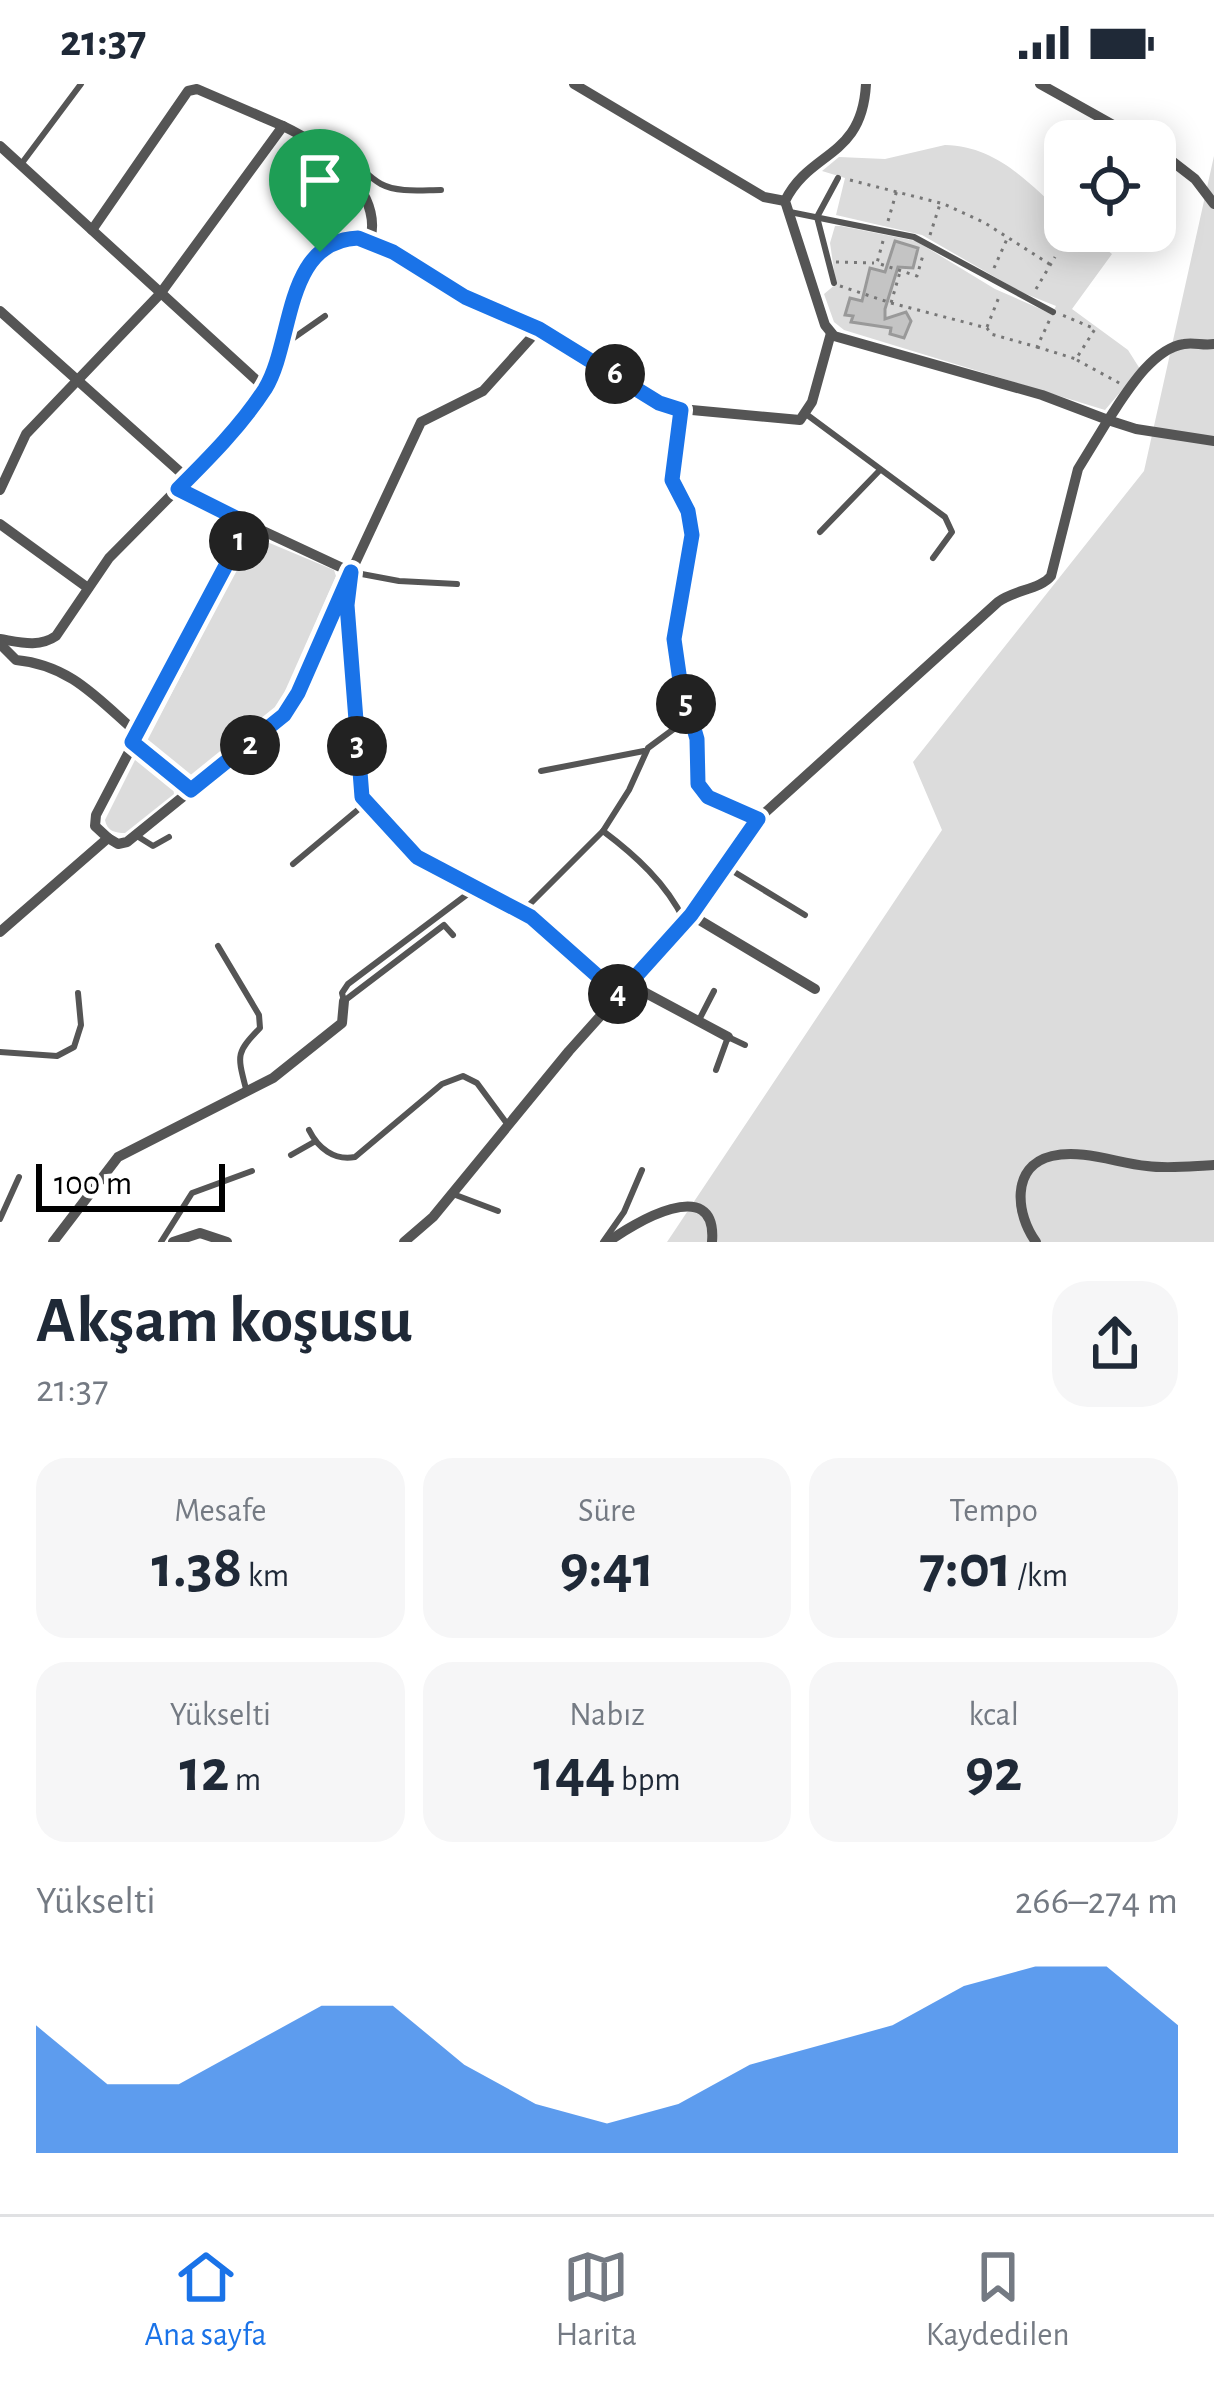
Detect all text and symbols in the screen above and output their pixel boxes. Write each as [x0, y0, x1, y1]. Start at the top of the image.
text: 21:37 [60, 19, 147, 64]
map controls [1044, 120, 1176, 252]
button: locate [1044, 120, 1176, 252]
pin [269, 129, 371, 252]
icon: arrive [287, 147, 353, 213]
pin: 6 [585, 344, 645, 404]
text: 6 [607, 357, 623, 390]
pin: 1 [209, 511, 269, 571]
text: 1 [233, 524, 245, 557]
pin: 5 [656, 674, 716, 734]
text: 5 [679, 687, 693, 720]
pin: 2 [220, 715, 280, 775]
pin: 3 [327, 716, 387, 776]
text: 2 [242, 728, 258, 761]
text: 3 [350, 729, 364, 762]
pin: 4 [588, 964, 648, 1024]
text: 4 [610, 977, 626, 1010]
scale bar [36, 1158, 225, 1211]
text: 100 m [54, 1168, 132, 1201]
button: share [1052, 1281, 1178, 1407]
text: Akşam koşusu [36, 1288, 413, 1354]
text: 21:37 [36, 1370, 108, 1409]
text: Mesafe [174, 1495, 267, 1528]
text: Süre [578, 1495, 636, 1528]
text: Tempo [949, 1495, 1038, 1528]
text: 1.38 [151, 1538, 242, 1598]
text: 9:41 [560, 1538, 654, 1598]
text: 7:01 [919, 1538, 1012, 1598]
text: km [242, 1560, 289, 1593]
text: /km [1012, 1560, 1068, 1593]
text: Yükselti [170, 1699, 271, 1732]
text: Nabız [569, 1699, 645, 1732]
text: kcal [969, 1699, 1019, 1732]
text: 12 [179, 1742, 229, 1802]
text: 144 [533, 1742, 615, 1802]
text: 92 [965, 1742, 1022, 1802]
text: m [229, 1764, 261, 1797]
text: bpm [615, 1764, 681, 1797]
text: Yükselti [36, 1882, 156, 1921]
text: 266–274 m [1015, 1882, 1178, 1921]
tab: Ana sayfa [144, 2244, 267, 2356]
tab: Harita [556, 2244, 637, 2356]
tab: Kaydedilen [926, 2244, 1070, 2356]

